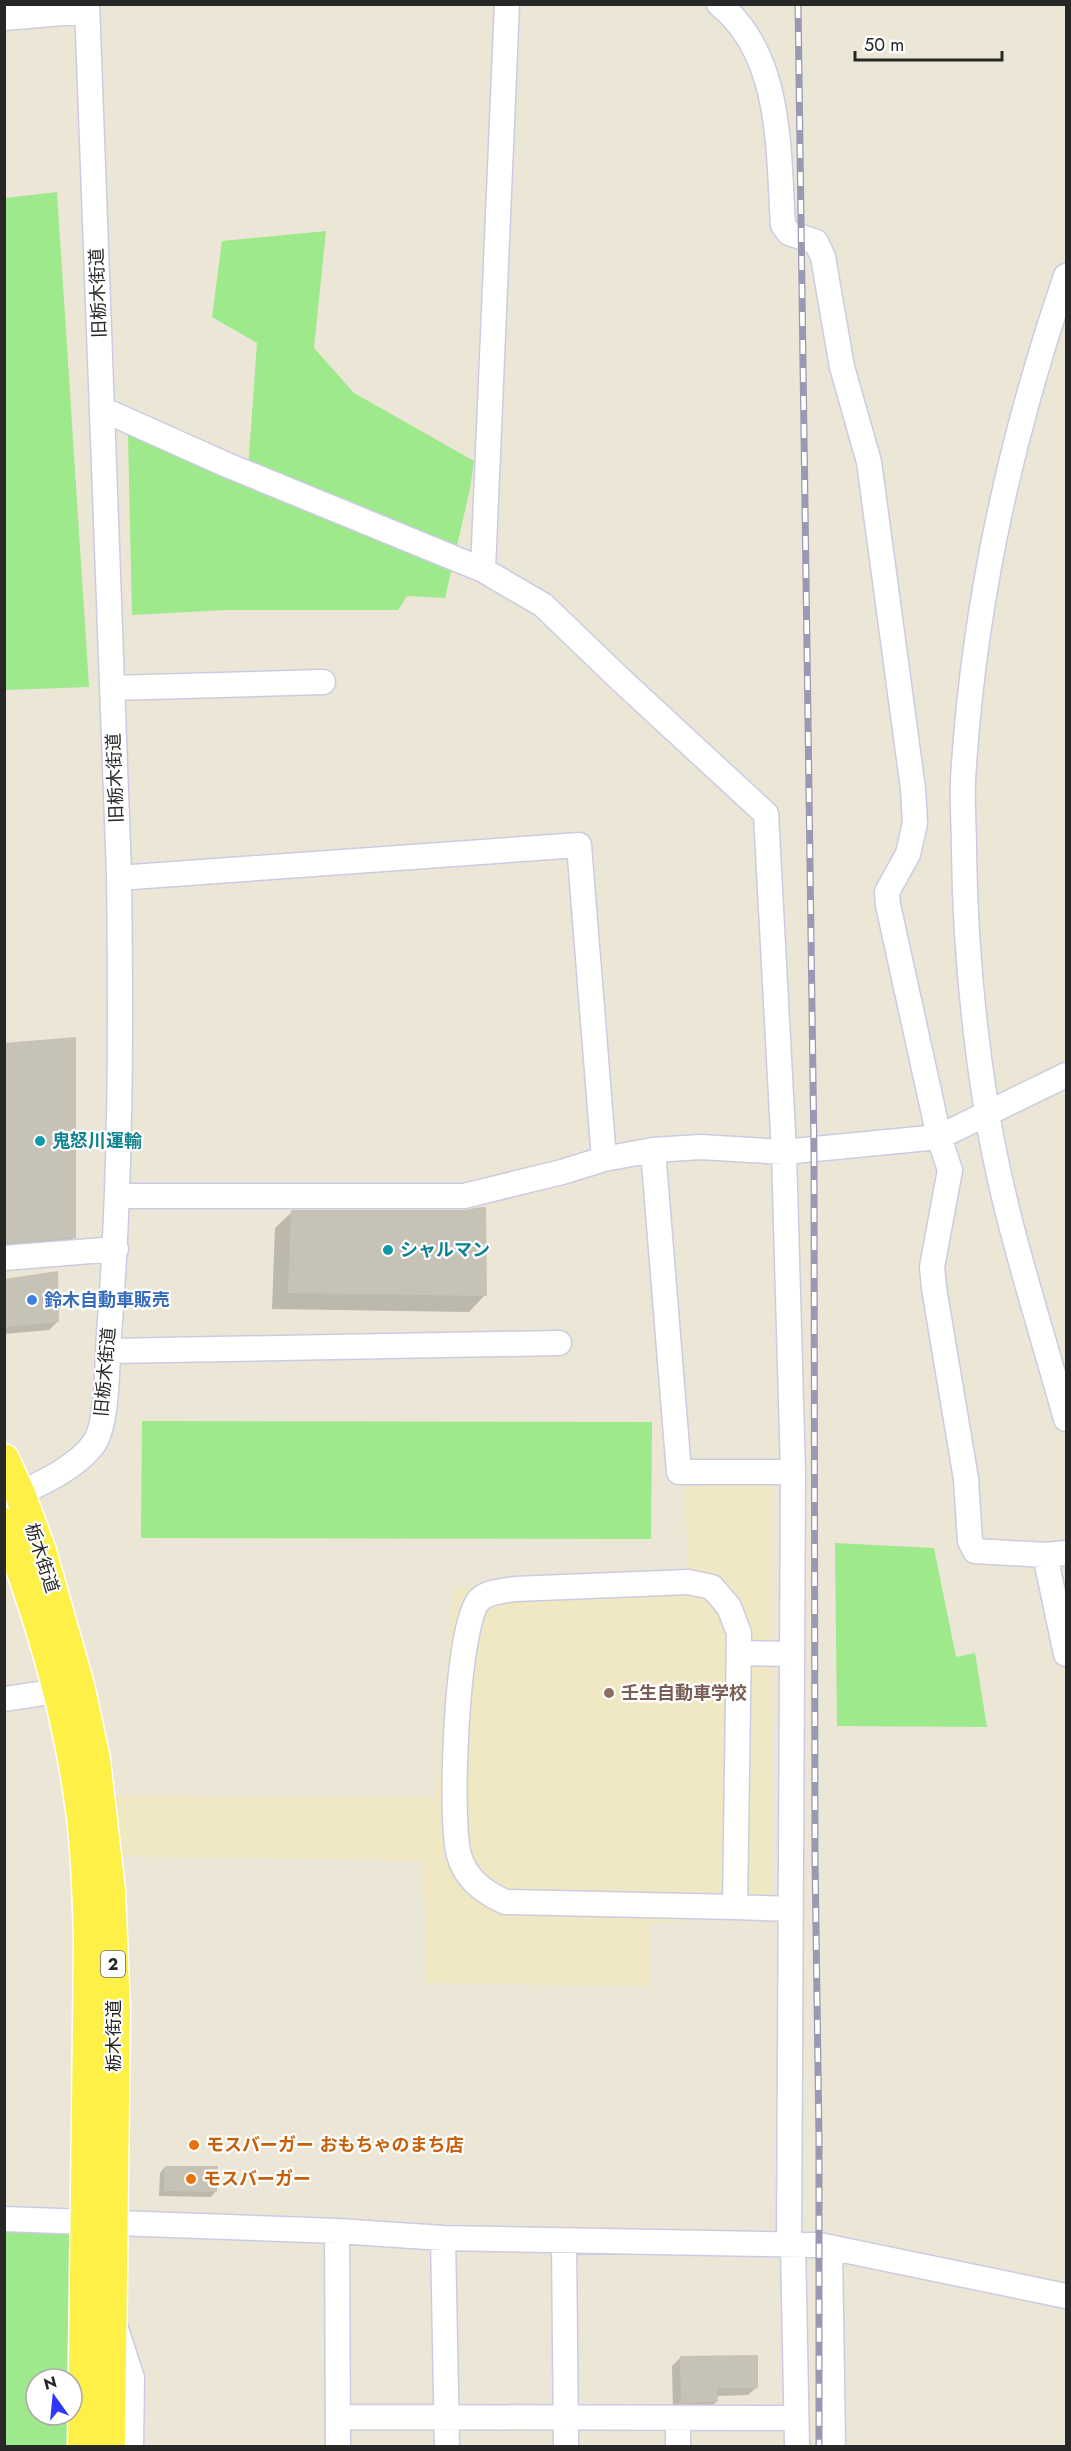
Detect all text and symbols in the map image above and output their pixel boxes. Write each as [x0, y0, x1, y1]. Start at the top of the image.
scale bar [855, 24, 1002, 62]
text: 50 m [864, 32, 904, 58]
street label: 旧栃木街道 [83, 248, 113, 338]
street label: 旧栃木街道 [100, 733, 130, 823]
place label: 鬼怒川運輸 [52, 1128, 142, 1154]
marker: 鬼怒川運輸 [33, 1134, 47, 1148]
place label: シャルマン [400, 1237, 490, 1263]
marker: シャルマン [381, 1243, 395, 1257]
place label: 鈴木自動車販売 [44, 1287, 170, 1313]
marker: 鈴木自動車販売 [25, 1293, 39, 1307]
street label: 旧栃木街道 [88, 1326, 122, 1418]
street label: 栃木街道 [19, 1520, 65, 1596]
place label: 壬生自動車学校 [621, 1680, 747, 1706]
marker: 壬生自動車学校 [602, 1686, 616, 1700]
road number: 2 [101, 1951, 125, 1977]
street label: 栃木街道 [101, 2000, 127, 2072]
place label: モスバーガー おもちゃのまち店 [206, 2132, 463, 2158]
marker: モスバーガー おもちゃのまち店 [187, 2138, 201, 2152]
place label: モスバーガー [203, 2166, 311, 2192]
marker: モスバーガー [184, 2172, 198, 2186]
north arrow [24, 2367, 84, 2427]
text: N [41, 2370, 59, 2396]

